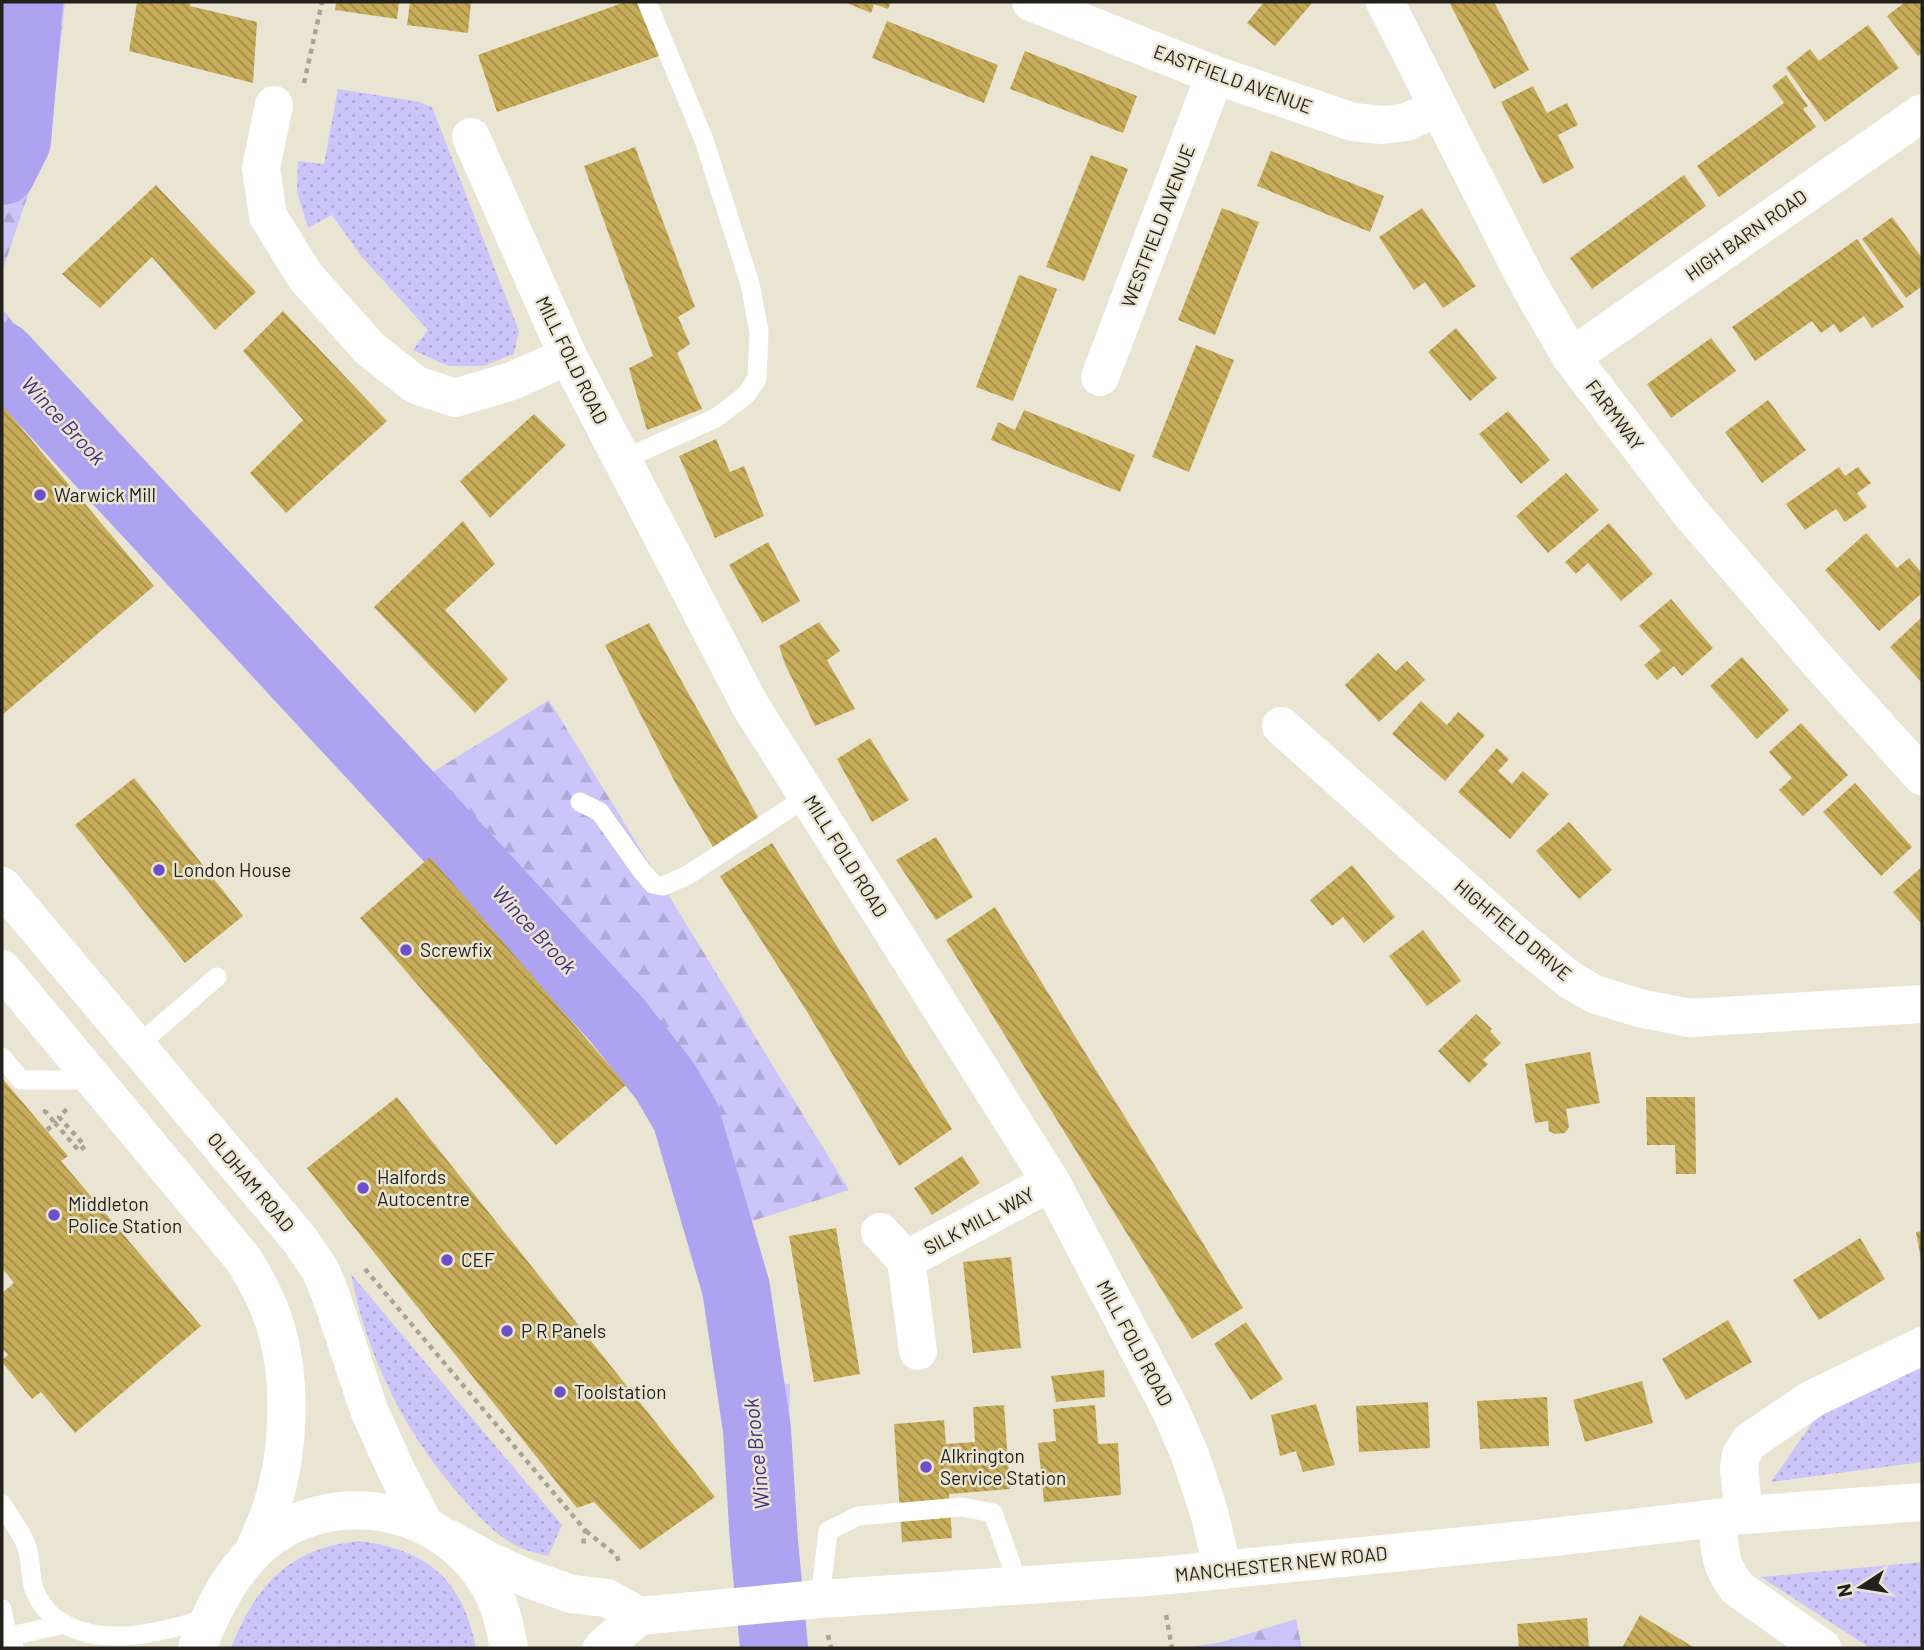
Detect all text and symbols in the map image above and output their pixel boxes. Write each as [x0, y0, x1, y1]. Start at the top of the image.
street label: EASTFIELD AVENUE [1151, 39, 1316, 118]
street label: WESTFIELD AVENUE [1116, 141, 1199, 311]
street label: HIGH BARN ROAD [1680, 184, 1811, 285]
street label: MILL FOLD ROAD [532, 292, 613, 427]
water label: Wince Brook [17, 371, 112, 470]
street label: FARMWAY [1581, 375, 1650, 455]
place label: Warwick Mill [54, 483, 156, 506]
marker: Warwick Mill [32, 487, 48, 503]
street label: MILL FOLD ROAD [800, 791, 893, 921]
place label: London House [173, 858, 291, 881]
marker: London House [151, 862, 167, 878]
street label: HIGHFIELD DRIVE [1450, 874, 1577, 985]
water label: Wince Brook [488, 880, 583, 979]
place label: Screwfix [420, 938, 492, 961]
marker: Screwfix [398, 942, 414, 958]
street label: OLDHAM ROAD [203, 1127, 300, 1236]
place label: Halfords Autocentre [377, 1165, 470, 1210]
marker: Halfords Autocentre [355, 1180, 371, 1196]
street label: SILK MILL WAY [920, 1182, 1038, 1259]
place label: Middleton Police Station [68, 1192, 182, 1237]
marker: Middleton Police Station [46, 1207, 62, 1223]
place label: CEF [461, 1248, 495, 1271]
marker: CEF [439, 1252, 455, 1268]
street label: MILL FOLD ROAD [1093, 1276, 1178, 1410]
place label: P R Panels [521, 1319, 606, 1342]
marker: P R Panels [499, 1323, 515, 1339]
place label: Toolstation [574, 1380, 667, 1403]
marker: Toolstation [552, 1384, 568, 1400]
water label: Wince Brook [737, 1396, 774, 1511]
place label: Alkrington Service Station [940, 1444, 1066, 1489]
marker: Alkrington Service Station [918, 1459, 934, 1475]
street label: MANCHESTER NEW ROAD [1174, 1541, 1388, 1586]
north arrow [1826, 1552, 1896, 1622]
text: N [1831, 1582, 1856, 1599]

